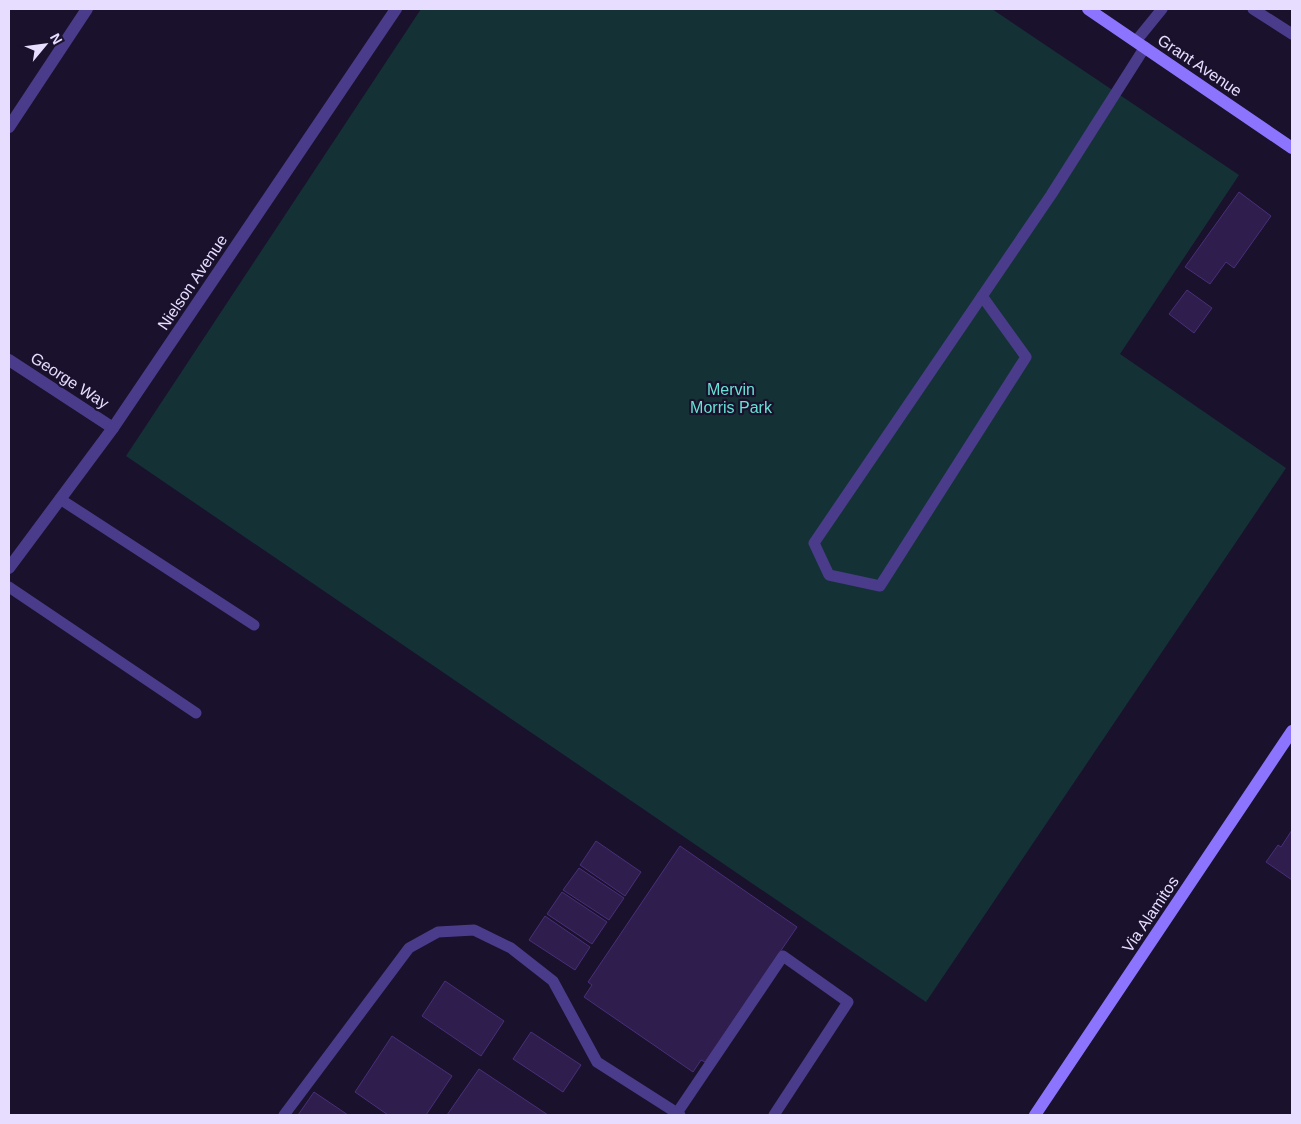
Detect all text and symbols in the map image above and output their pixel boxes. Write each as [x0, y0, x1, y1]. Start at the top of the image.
north arrow [20, 20, 70, 70]
text: N [47, 30, 66, 47]
street label: Grant Avenue [1155, 31, 1245, 100]
street label: Nielson Avenue [154, 231, 231, 333]
street label: George Way [28, 349, 112, 412]
park label: Mervin Morris Park [690, 381, 773, 416]
street label: Via Alamitos [1119, 873, 1182, 955]

